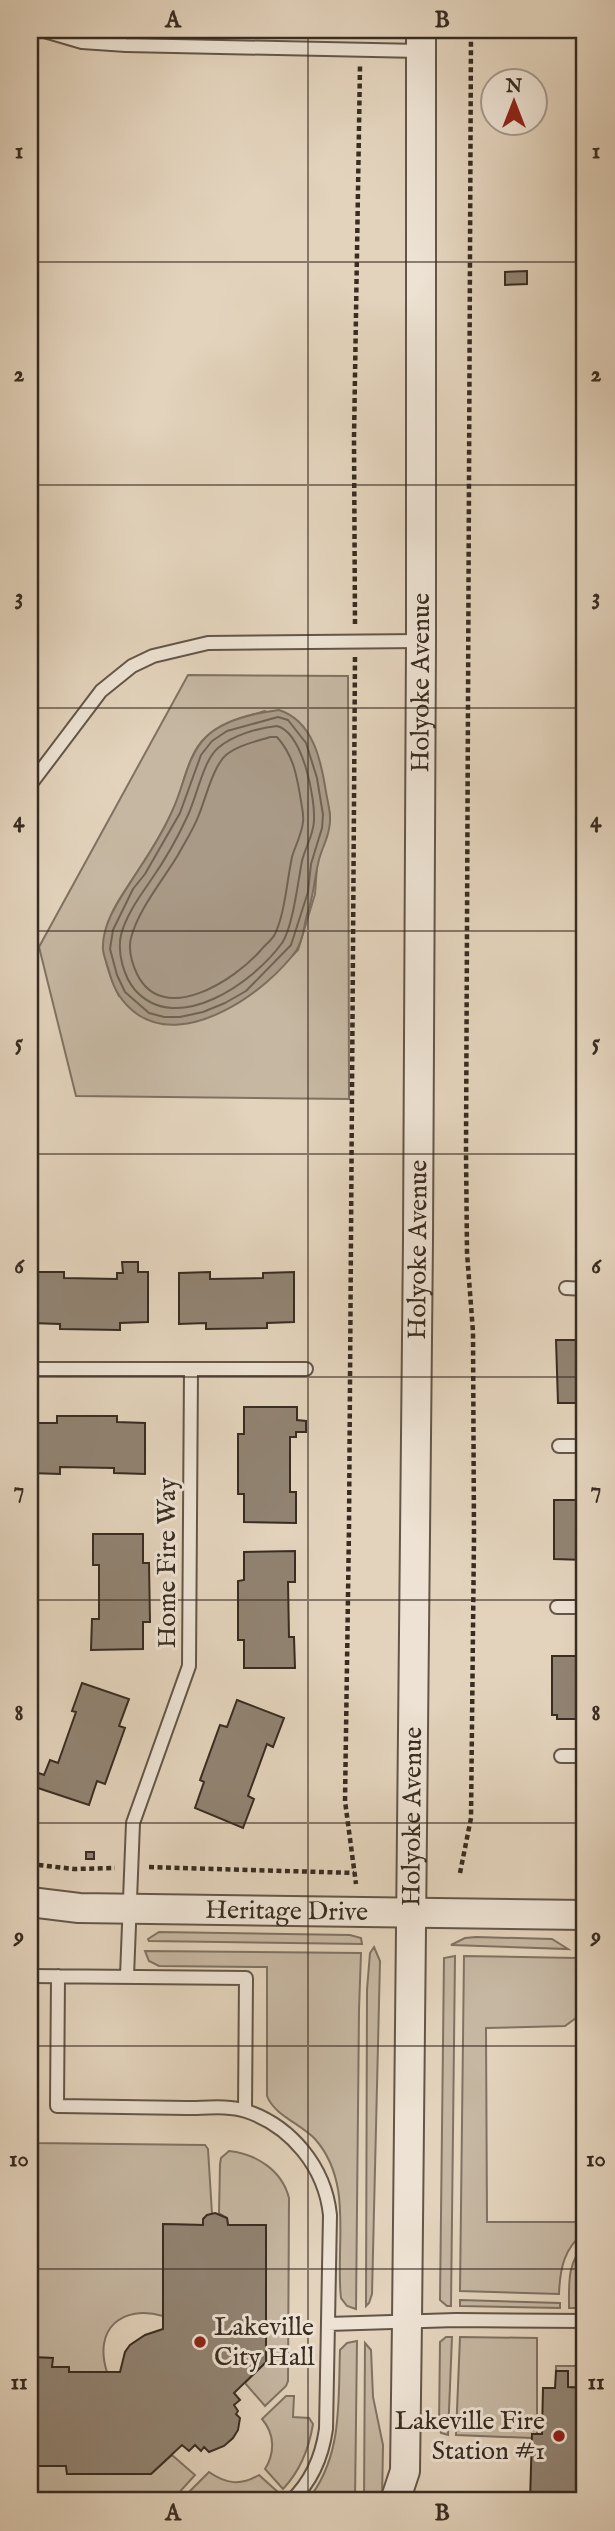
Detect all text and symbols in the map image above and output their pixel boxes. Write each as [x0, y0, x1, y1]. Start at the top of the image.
text: A [164, 6, 182, 35]
text: B [434, 6, 450, 35]
north arrow [478, 66, 548, 136]
text: N [505, 75, 523, 99]
text: 1 [15, 137, 23, 166]
text: 1 [592, 137, 600, 166]
text: 2 [14, 360, 25, 389]
text: 2 [591, 360, 602, 389]
text: 3 [15, 583, 23, 612]
text: 3 [592, 583, 600, 612]
street label: Holyoke Avenue [404, 593, 438, 773]
text: 4 [13, 806, 25, 835]
text: 4 [590, 806, 602, 835]
text: 5 [15, 1029, 24, 1058]
text: 5 [592, 1029, 601, 1058]
street label: Holyoke Avenue [400, 1160, 435, 1340]
text: 6 [14, 1252, 25, 1281]
text: 6 [591, 1252, 602, 1281]
text: 7 [14, 1476, 24, 1505]
text: 7 [591, 1476, 601, 1505]
street label: Home Fire Way [151, 1477, 184, 1649]
text: 8 [14, 1699, 24, 1728]
text: 8 [591, 1699, 601, 1728]
street label: Holyoke Avenue [395, 1727, 430, 1907]
street label: Heritage Drive [205, 1893, 368, 1928]
text: 9 [13, 1922, 24, 1951]
text: 9 [590, 1922, 601, 1951]
text: 10 [9, 2145, 29, 2174]
text: 10 [586, 2145, 606, 2174]
place label: Lakeville City Hall [214, 2311, 315, 2374]
marker: Lakeville City Hall [192, 2334, 208, 2350]
text: 11 [10, 2368, 28, 2397]
text: 11 [587, 2368, 605, 2397]
place label: Lakeville Fire Station #1 [394, 2405, 545, 2468]
marker: Lakeville Fire Station #1 [551, 2428, 567, 2444]
text: A [164, 2499, 182, 2528]
text: B [434, 2499, 450, 2528]

